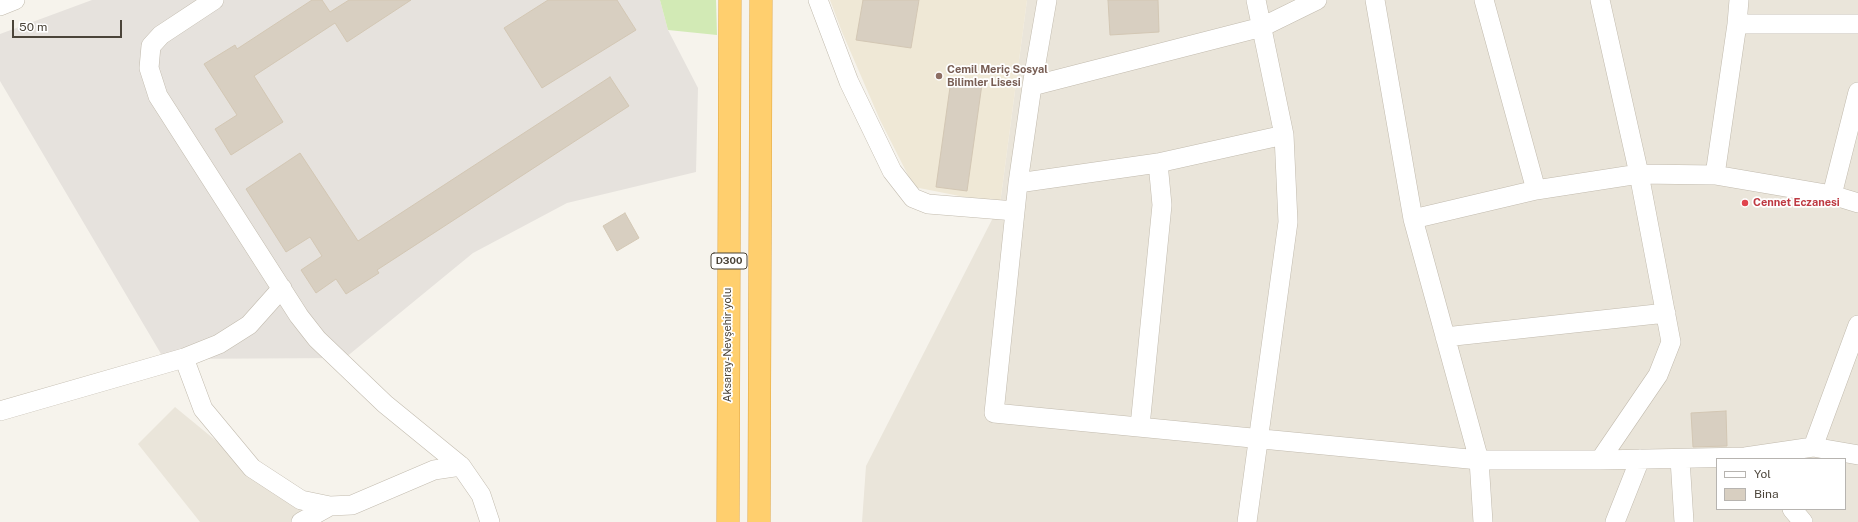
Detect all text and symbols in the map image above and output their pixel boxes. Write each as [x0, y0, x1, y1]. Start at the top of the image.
scale bar [14, 12, 124, 38]
text: 50 m [19, 20, 47, 34]
place label: Cemil Meriç Sosyal Bilimler Lisesi [947, 63, 1048, 89]
marker: Cemil Meriç Sosyal Bilimler Lisesi [934, 71, 944, 81]
place label: Cennet Eczanesi [1753, 196, 1840, 210]
marker: Cennet Eczanesi [1740, 198, 1750, 208]
road number: D300 [711, 253, 747, 269]
street label: Aksaray-Nevşehir yolu [721, 288, 735, 402]
legend [1716, 458, 1846, 510]
text: Yol [1754, 467, 1771, 481]
text: Bina [1754, 487, 1779, 501]

